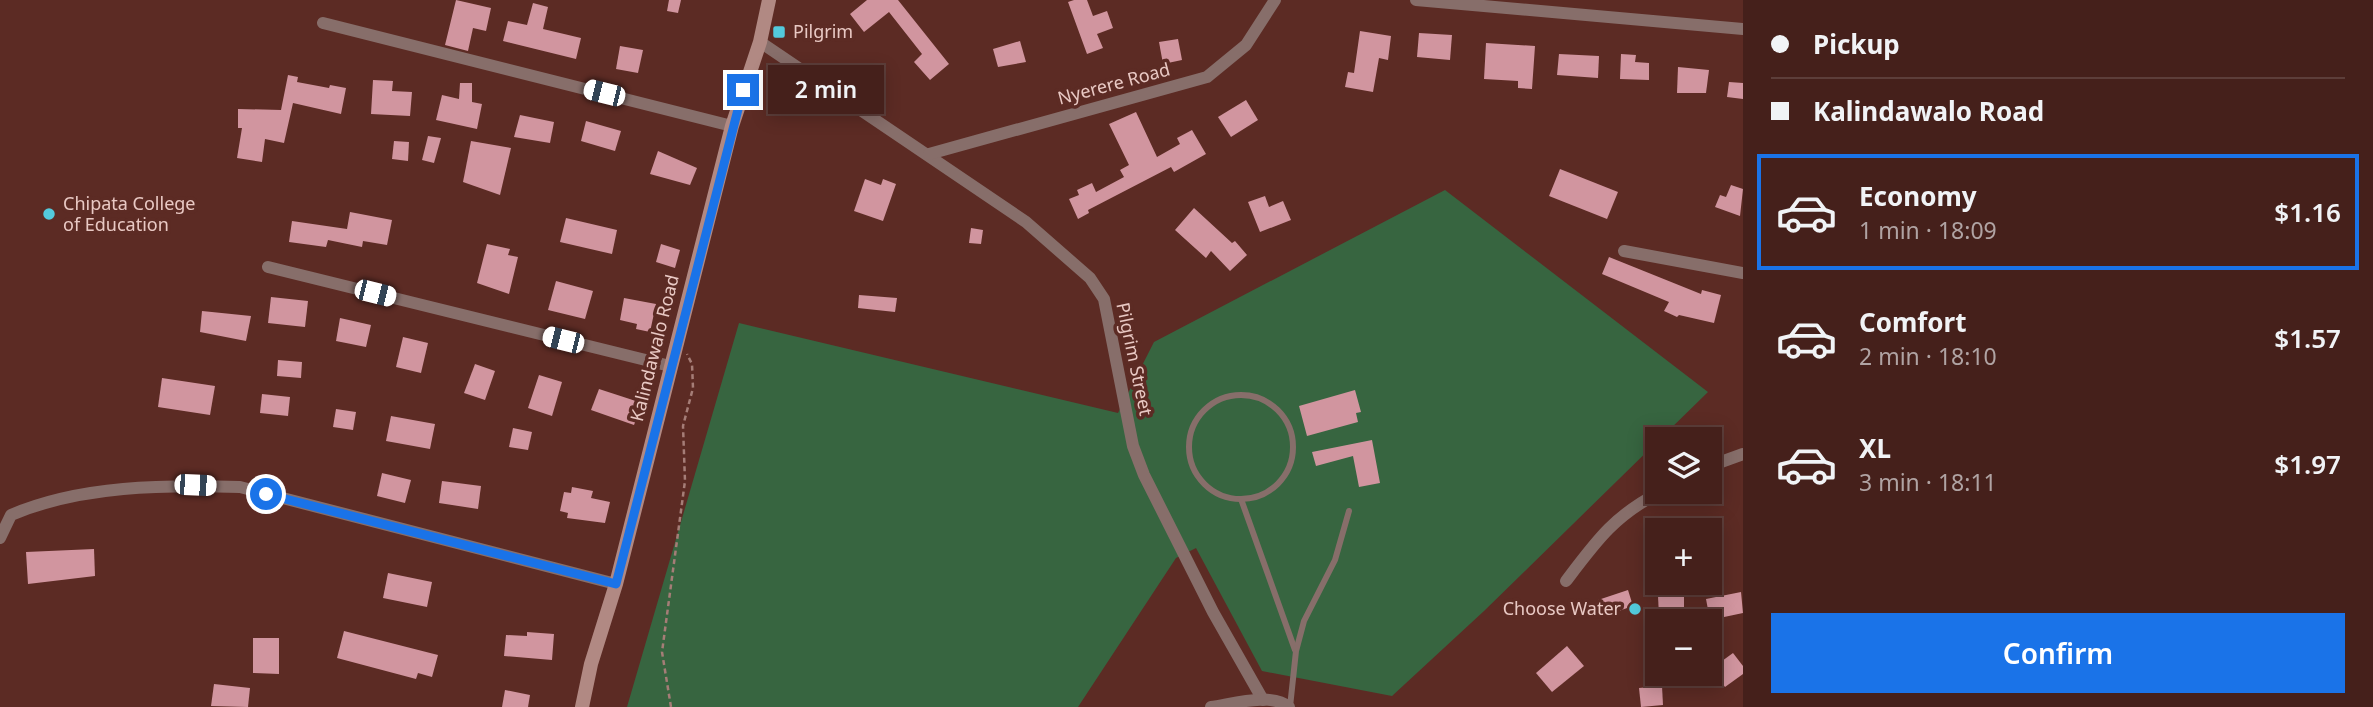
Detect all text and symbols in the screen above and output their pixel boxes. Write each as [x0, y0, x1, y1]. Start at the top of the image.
place label: Pilgrim [793, 19, 853, 43]
marker: Pilgrim [771, 24, 787, 40]
text: Pickup [1813, 26, 1900, 62]
street label: Nyerere Road [1055, 57, 1173, 110]
callout: 2 min [768, 66, 883, 114]
text: 2 min [795, 73, 857, 105]
route end [727, 74, 759, 106]
car [582, 78, 627, 108]
text: Kalindawalo Road [1813, 93, 2044, 129]
text: Economy [1859, 178, 1977, 214]
icon: car [1775, 181, 1838, 244]
place label: Chipata College of Education [63, 191, 196, 236]
text: $1.16 [2274, 194, 2341, 230]
marker: Chipata College of Education [41, 206, 57, 222]
text: 1 min · 18:09 [1859, 214, 1997, 246]
street label: Kalindawalo Road [624, 272, 684, 424]
car [353, 278, 398, 308]
street label: Pilgrim Street [1111, 300, 1159, 418]
text: Comfort [1859, 304, 1967, 340]
icon: car [1775, 307, 1838, 370]
text: $1.57 [2274, 320, 2341, 356]
car [541, 325, 586, 355]
text: 2 min · 18:10 [1859, 340, 1997, 372]
map controls [1645, 427, 1722, 686]
button: layers [1645, 427, 1722, 504]
text: XL [1859, 430, 1891, 466]
icon: car [1775, 433, 1838, 496]
text: $1.97 [2274, 446, 2341, 482]
text: 3 min · 18:11 [1859, 466, 1997, 498]
car [174, 474, 217, 496]
route start [250, 478, 282, 510]
button: + [1645, 518, 1722, 595]
place label: Choose Water [1503, 596, 1622, 620]
marker: Choose Water [1627, 601, 1643, 617]
button: − [1645, 609, 1722, 686]
button: Confirm [1771, 613, 2345, 693]

